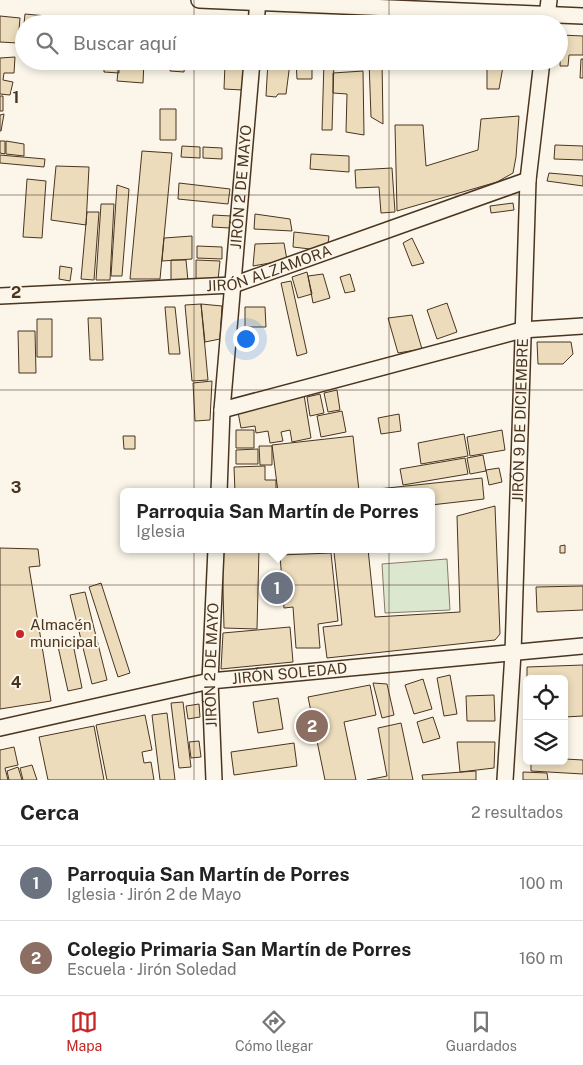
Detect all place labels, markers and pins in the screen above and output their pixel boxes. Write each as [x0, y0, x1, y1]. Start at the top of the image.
pin: 1 [261, 569, 293, 607]
place label: Almacén municipal [30, 616, 98, 650]
marker: Almacén municipal [14, 628, 26, 640]
pin: 2 [296, 707, 328, 745]

